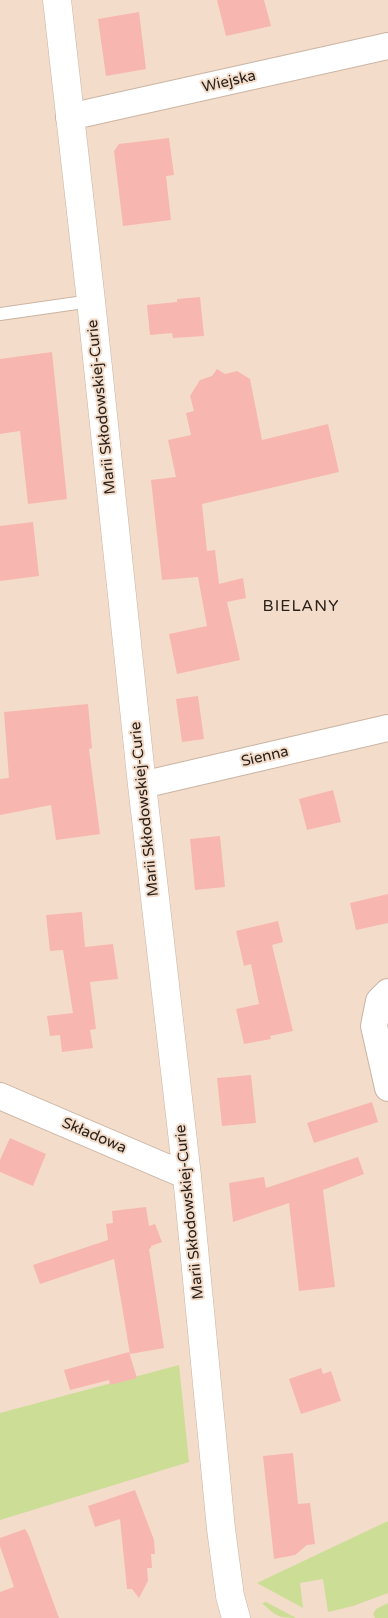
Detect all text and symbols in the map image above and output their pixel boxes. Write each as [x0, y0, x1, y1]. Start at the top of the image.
street label: Wiejska [200, 67, 258, 97]
street label: Marii Skłodowskiej-Curie [84, 319, 120, 495]
district label: BIELANY [262, 597, 340, 617]
street label: Marii Skłodowskiej-Curie [127, 721, 163, 897]
street label: Sienna [240, 743, 290, 771]
street label: Składowa [59, 1114, 129, 1158]
street label: Marii Skłodowskiej-Curie [172, 1124, 208, 1300]

